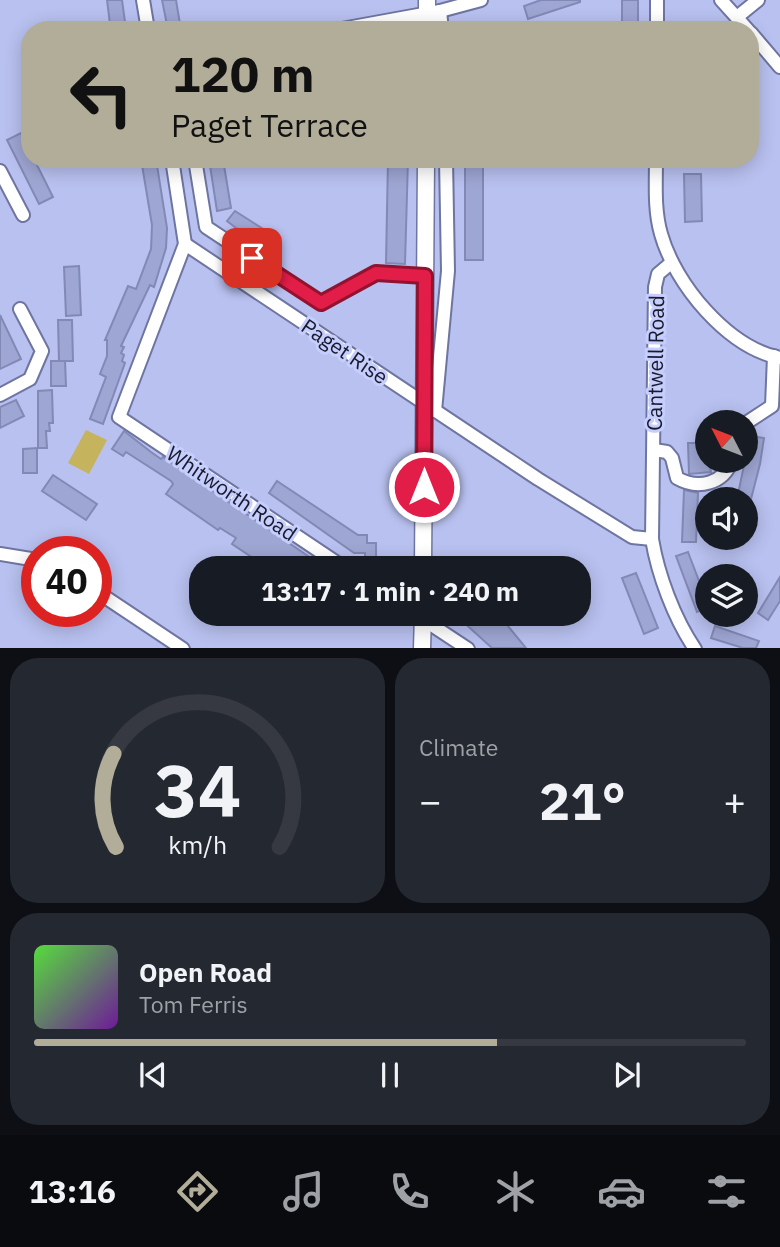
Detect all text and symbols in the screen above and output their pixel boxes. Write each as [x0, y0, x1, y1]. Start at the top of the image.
text: 120 m [171, 42, 315, 105]
icon: left [56, 49, 147, 140]
text: Paget Terrace [171, 104, 368, 146]
pin [222, 228, 282, 288]
icon: arrive [233, 239, 271, 277]
street label: Cantwell Road [640, 295, 670, 431]
street label: Paget Rise [296, 312, 394, 390]
north arrow [695, 410, 758, 472]
map controls [695, 410, 758, 627]
street label: Whitworth Road [161, 439, 303, 547]
position arrow [387, 450, 461, 524]
button: sound [695, 487, 758, 550]
speed limit sign: 40 [21, 536, 112, 627]
button: layers [695, 564, 758, 627]
text: 13:17 · 1 min · 240 m [261, 574, 519, 608]
text: Climate [419, 732, 498, 762]
text: 34 [154, 742, 241, 837]
text: 21° [539, 767, 626, 834]
text: − [419, 776, 442, 825]
text: + [723, 776, 746, 825]
text: km/h [168, 827, 227, 860]
text: Open Road [139, 955, 272, 989]
text: Tom Ferris [139, 989, 248, 1019]
icon: previous [134, 1056, 172, 1094]
icon: pause [371, 1056, 409, 1094]
icon: next [608, 1056, 646, 1094]
icon: directions [173, 1167, 222, 1216]
icon: music [279, 1167, 328, 1216]
icon: phone [385, 1167, 434, 1216]
icon: climate [491, 1167, 540, 1216]
icon: car [597, 1167, 646, 1216]
icon: filters [702, 1167, 751, 1216]
text: 13:16 [28, 1170, 116, 1212]

